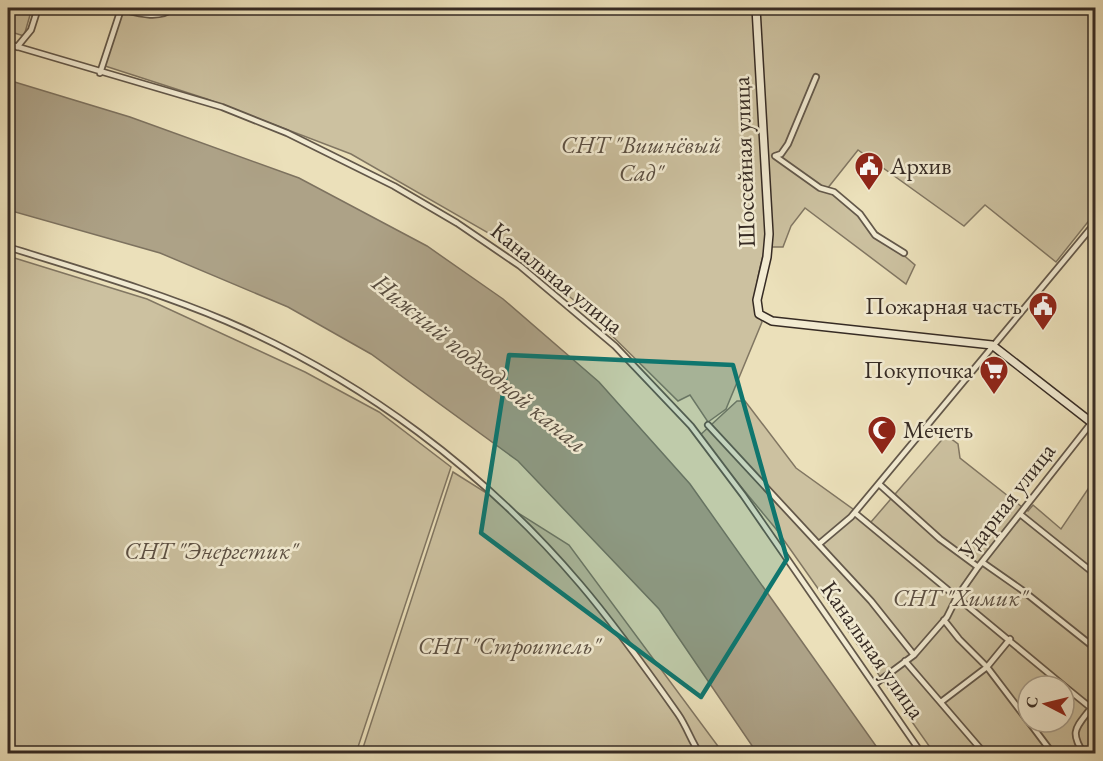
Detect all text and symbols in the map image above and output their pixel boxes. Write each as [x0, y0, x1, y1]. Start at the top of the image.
street label: Шоссейная улица [725, 76, 762, 248]
park label: СНТ "Вишнёвый Сад" [561, 129, 721, 188]
public building icon: Архив [853, 150, 885, 192]
place label: Архив [889, 150, 951, 181]
street label: Канальная улица [485, 215, 630, 341]
water label: Нижний подходной канал [365, 265, 595, 460]
place label: Пожарная часть [865, 290, 1022, 321]
public building icon: Пожарная часть [1027, 290, 1059, 332]
place label: Покупочка [864, 354, 973, 385]
supermarket icon: Покупочка [978, 354, 1010, 396]
mosque icon: Мечеть [866, 414, 898, 456]
place label: Мечеть [903, 414, 973, 445]
street label: Ударная улица [951, 436, 1062, 566]
park label: СНТ "Энергетик" [124, 535, 300, 566]
street label: Канальная улица [814, 574, 933, 725]
park label: СНТ "Химик" [893, 582, 1029, 613]
park label: СНТ "Строитель" [418, 630, 602, 661]
north arrow [1016, 674, 1076, 734]
text: С [1020, 695, 1043, 709]

